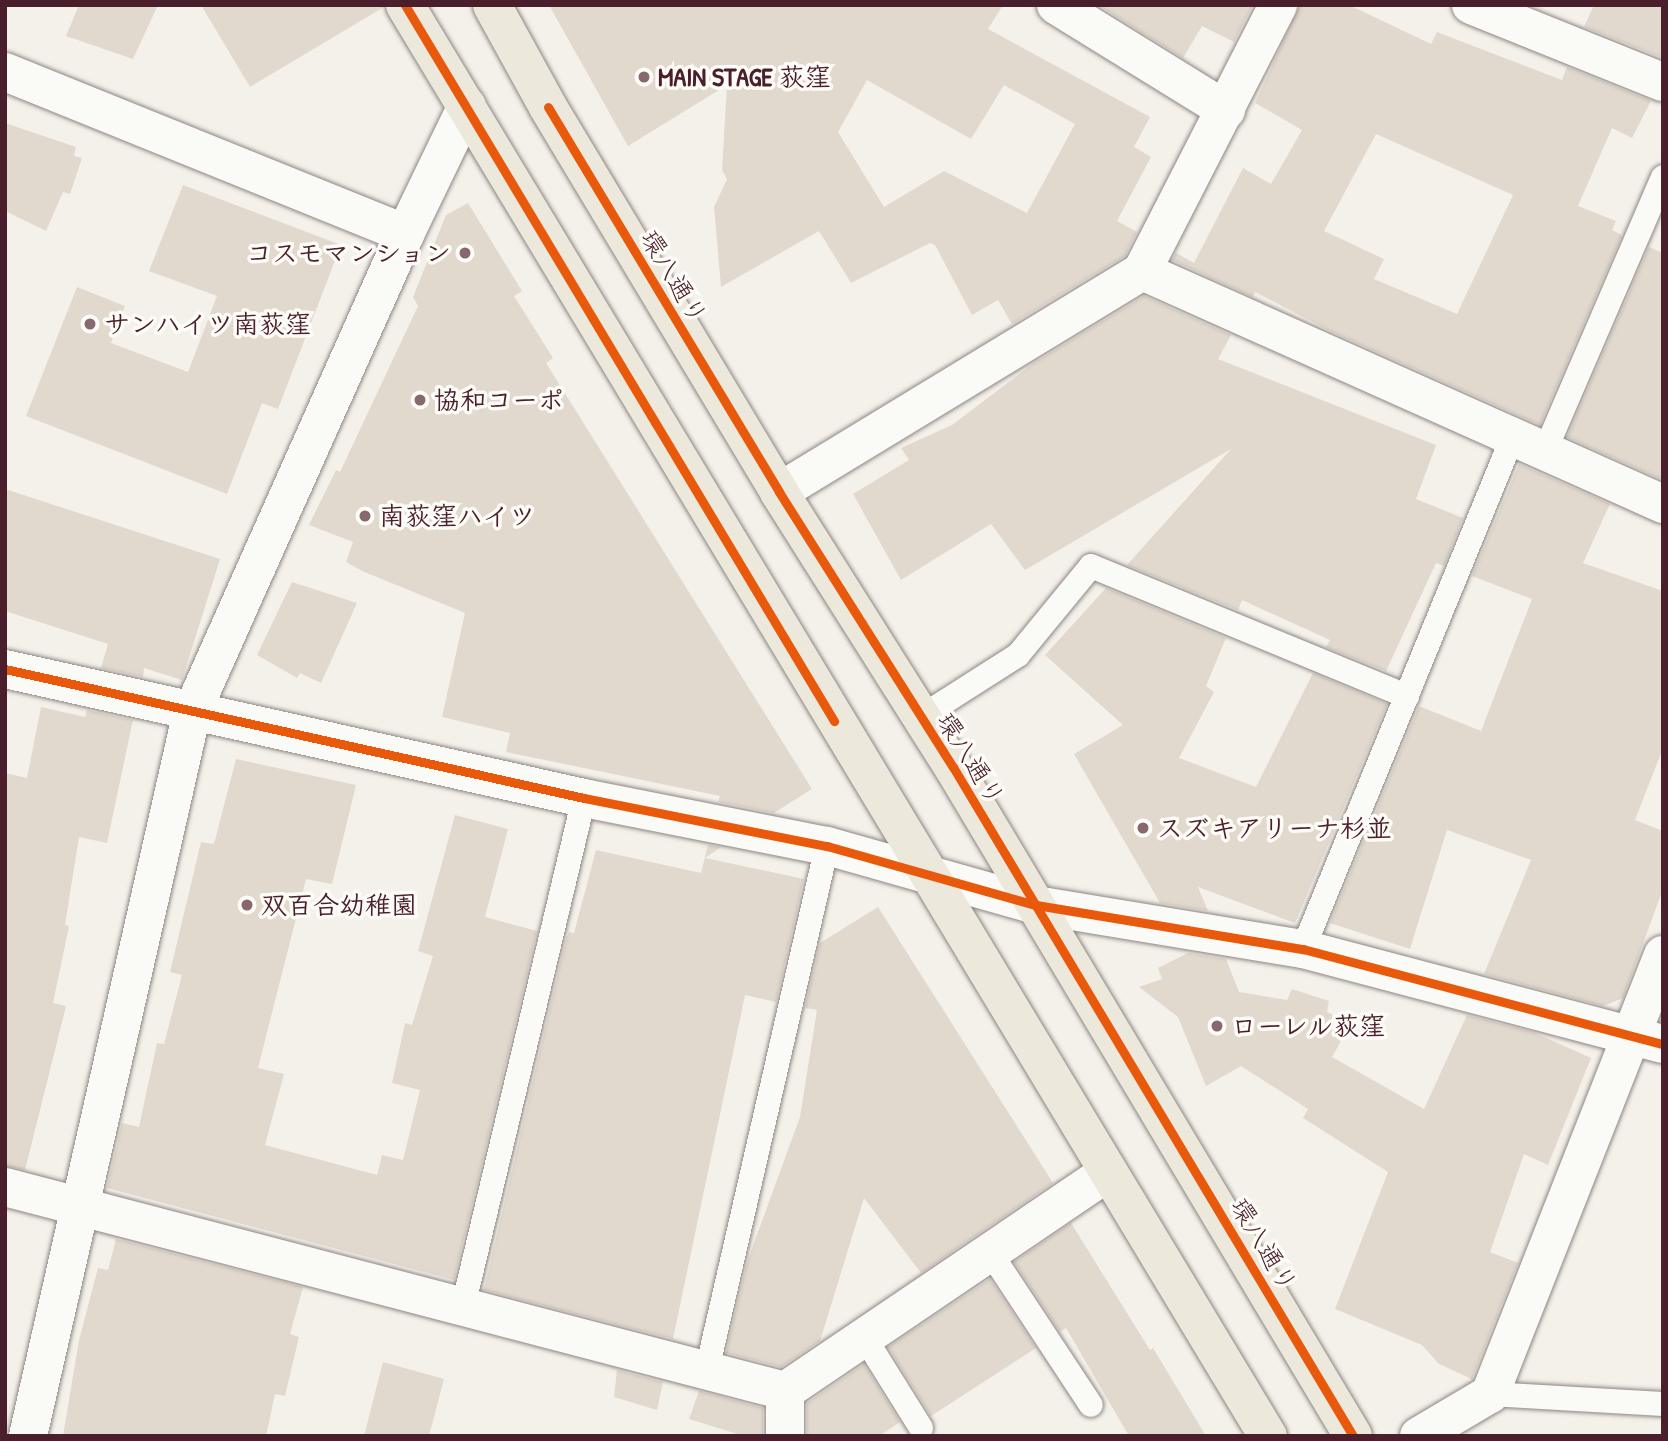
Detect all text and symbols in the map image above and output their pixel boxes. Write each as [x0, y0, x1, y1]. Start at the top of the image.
place label: MAIN STAGE 荻窪 [658, 61, 831, 93]
marker: MAIN STAGE 荻窪 [636, 69, 652, 85]
street label: 環八通り [634, 224, 714, 330]
place label: コスモマンション [243, 237, 451, 269]
marker: コスモマンション [457, 245, 473, 261]
place label: サンハイツ南荻窪 [104, 308, 312, 340]
marker: サンハイツ南荻窪 [82, 316, 98, 332]
place label: 協和コーポ [434, 384, 564, 416]
marker: 協和コーポ [412, 392, 428, 408]
place label: 南荻窪ハイツ [379, 500, 535, 532]
marker: 南荻窪ハイツ [357, 508, 373, 524]
street label: 環八通り [930, 707, 1012, 811]
place label: スズキアリーナ杉並 [1157, 812, 1391, 844]
marker: スズキアリーナ杉並 [1135, 820, 1151, 836]
place label: 双百合幼稚園 [261, 889, 417, 921]
marker: 双百合幼稚園 [239, 897, 255, 913]
place label: ローレル荻窪 [1231, 1010, 1387, 1042]
marker: ローレル荻窪 [1209, 1018, 1225, 1034]
street label: 環八通り [1224, 1192, 1304, 1298]

